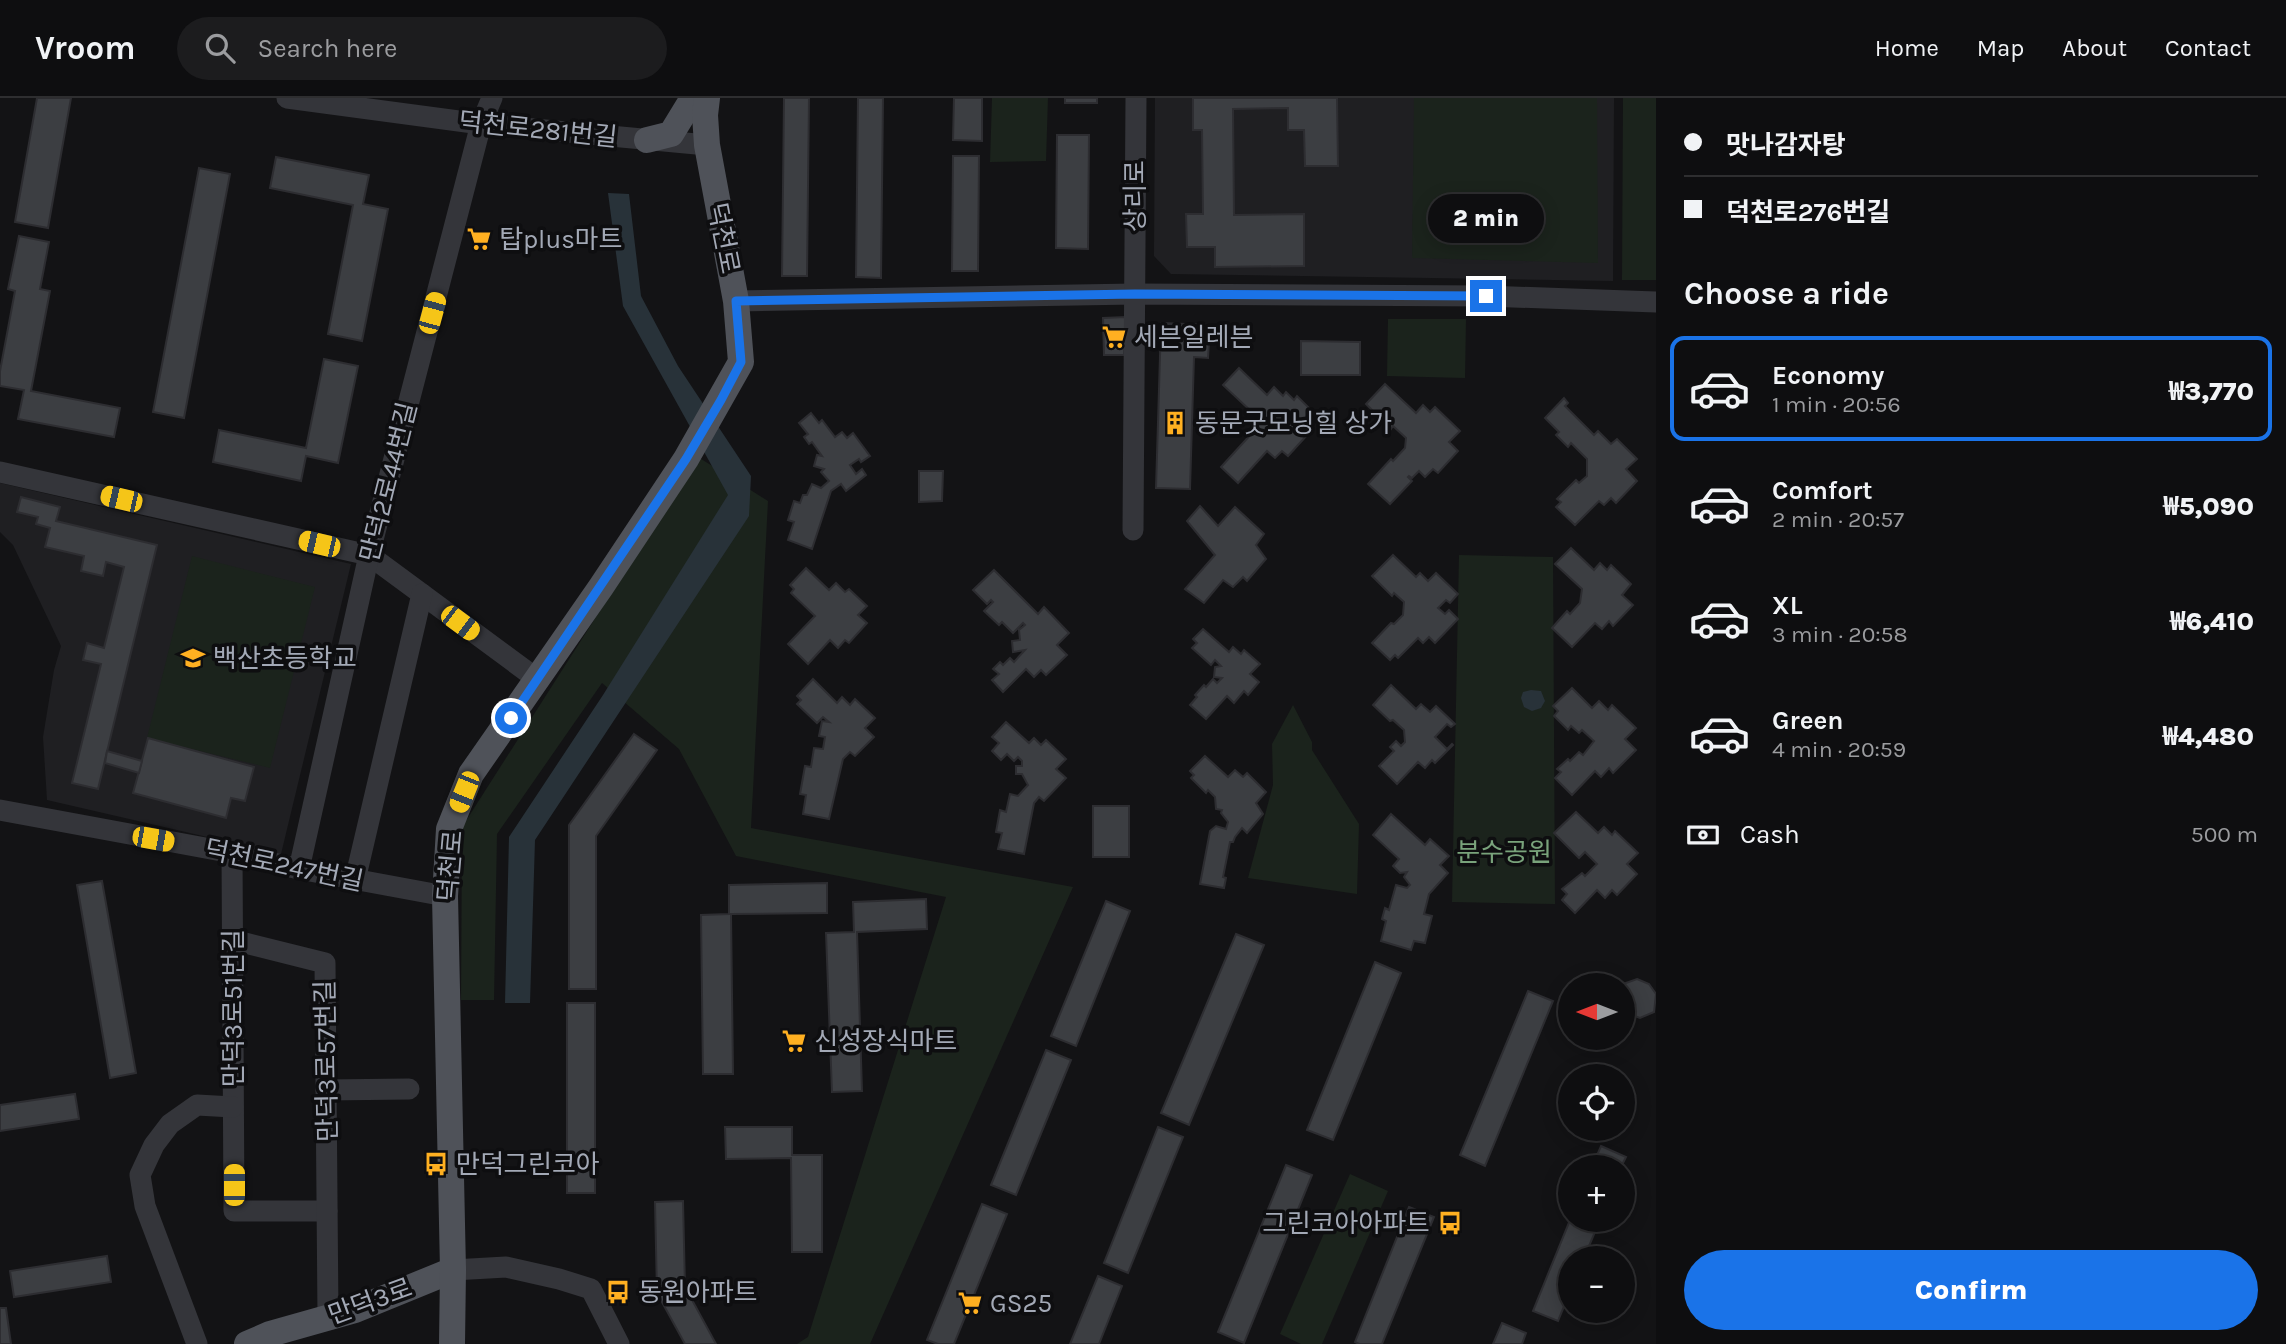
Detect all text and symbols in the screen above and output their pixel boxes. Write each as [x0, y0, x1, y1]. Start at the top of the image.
search box [177, 17, 667, 80]
text: Vroom [35, 29, 135, 67]
icon: search [201, 29, 239, 67]
text: Search here [257, 33, 397, 64]
text: Home [1875, 34, 1939, 62]
text: Map [1977, 34, 2024, 62]
text: About [2062, 34, 2127, 62]
text: Contact [2165, 34, 2251, 62]
street label: 덕천로281번길 [457, 106, 619, 153]
text: 맛나감자탕 [1726, 130, 1846, 161]
street label: 상리로 [1120, 160, 1151, 232]
callout: 2 min [1428, 194, 1544, 244]
text: 덕천로276번길 [1726, 197, 1890, 228]
street label: 덕천로 [701, 200, 746, 276]
text: 2 min [1453, 205, 1519, 232]
place label: 탑plus마트 [499, 224, 623, 255]
supermarket icon: 탑plus마트 [465, 225, 493, 253]
text: Choose a ride [1684, 275, 1889, 312]
route end [1470, 280, 1502, 312]
car [417, 290, 448, 336]
place label: 세븐일레븐 [1134, 322, 1254, 353]
supermarket icon: 세븐일레븐 [1100, 323, 1128, 351]
icon: car [1688, 357, 1751, 420]
text: Economy [1772, 360, 1884, 391]
text: ₩3,770 [2169, 376, 2254, 407]
text: 1 min · 20:56 [1772, 391, 1901, 418]
street label: 만덕2로44번길 [354, 399, 423, 565]
place label: 동문굿모닝힐 상가 [1195, 408, 1393, 439]
building icon: 동문굿모닝힐 상가 [1161, 409, 1189, 437]
icon: car [1688, 472, 1751, 535]
text: Comfort [1772, 475, 1873, 506]
car [99, 484, 144, 514]
text: ₩5,090 [2163, 491, 2254, 522]
text: 2 min · 20:57 [1772, 506, 1904, 533]
car [297, 529, 342, 559]
icon: car [1688, 587, 1751, 650]
text: XL [1772, 590, 1803, 621]
car [437, 602, 484, 644]
text: ₩6,410 [2170, 606, 2254, 637]
text: 3 min · 20:58 [1772, 621, 1908, 648]
place label: 백산초등학교 [213, 643, 357, 674]
school or university icon: 백산초등학교 [179, 644, 207, 672]
route start [495, 702, 527, 734]
icon: car [1688, 702, 1751, 765]
text: Green [1772, 705, 1844, 736]
text: ₩4,480 [2163, 721, 2254, 752]
text: 4 min · 20:59 [1772, 736, 1906, 763]
car [447, 769, 482, 815]
icon: cash [1684, 816, 1722, 854]
text: Cash [1740, 819, 1800, 850]
text: 500 m [2191, 821, 2258, 848]
car [131, 825, 176, 853]
street label: 덕천로 [432, 829, 469, 903]
street label: 덕천로247번길 [202, 834, 366, 897]
park label: 분수공원 [1456, 837, 1552, 868]
street label: 만덕3로51번길 [218, 929, 249, 1087]
north arrow [1558, 973, 1634, 1050]
map controls [1558, 973, 1635, 1323]
street label: 만덕3로57번길 [310, 980, 343, 1142]
place label: 신성장식마트 [814, 1026, 958, 1057]
supermarket icon: 신성장식마트 [780, 1027, 808, 1055]
button: locate [1558, 1064, 1635, 1141]
place label: 만덕그린코아 [456, 1149, 600, 1180]
bus stop icon: 만덕그린코아 [422, 1150, 450, 1178]
button: + [1558, 1155, 1635, 1232]
car [224, 1164, 245, 1206]
place label: 그린코아아파트 [1263, 1208, 1430, 1239]
bus stop icon: 그린코아아파트 [1436, 1209, 1464, 1237]
button: − [1558, 1246, 1635, 1323]
button: Confirm [1684, 1250, 2258, 1330]
street label: 만덕3로 [324, 1272, 416, 1331]
place label: 동원아파트 [638, 1277, 758, 1308]
bus stop icon: 동원아파트 [604, 1278, 632, 1306]
place label: GS25 [990, 1288, 1052, 1319]
supermarket icon: GS25 [956, 1289, 984, 1317]

